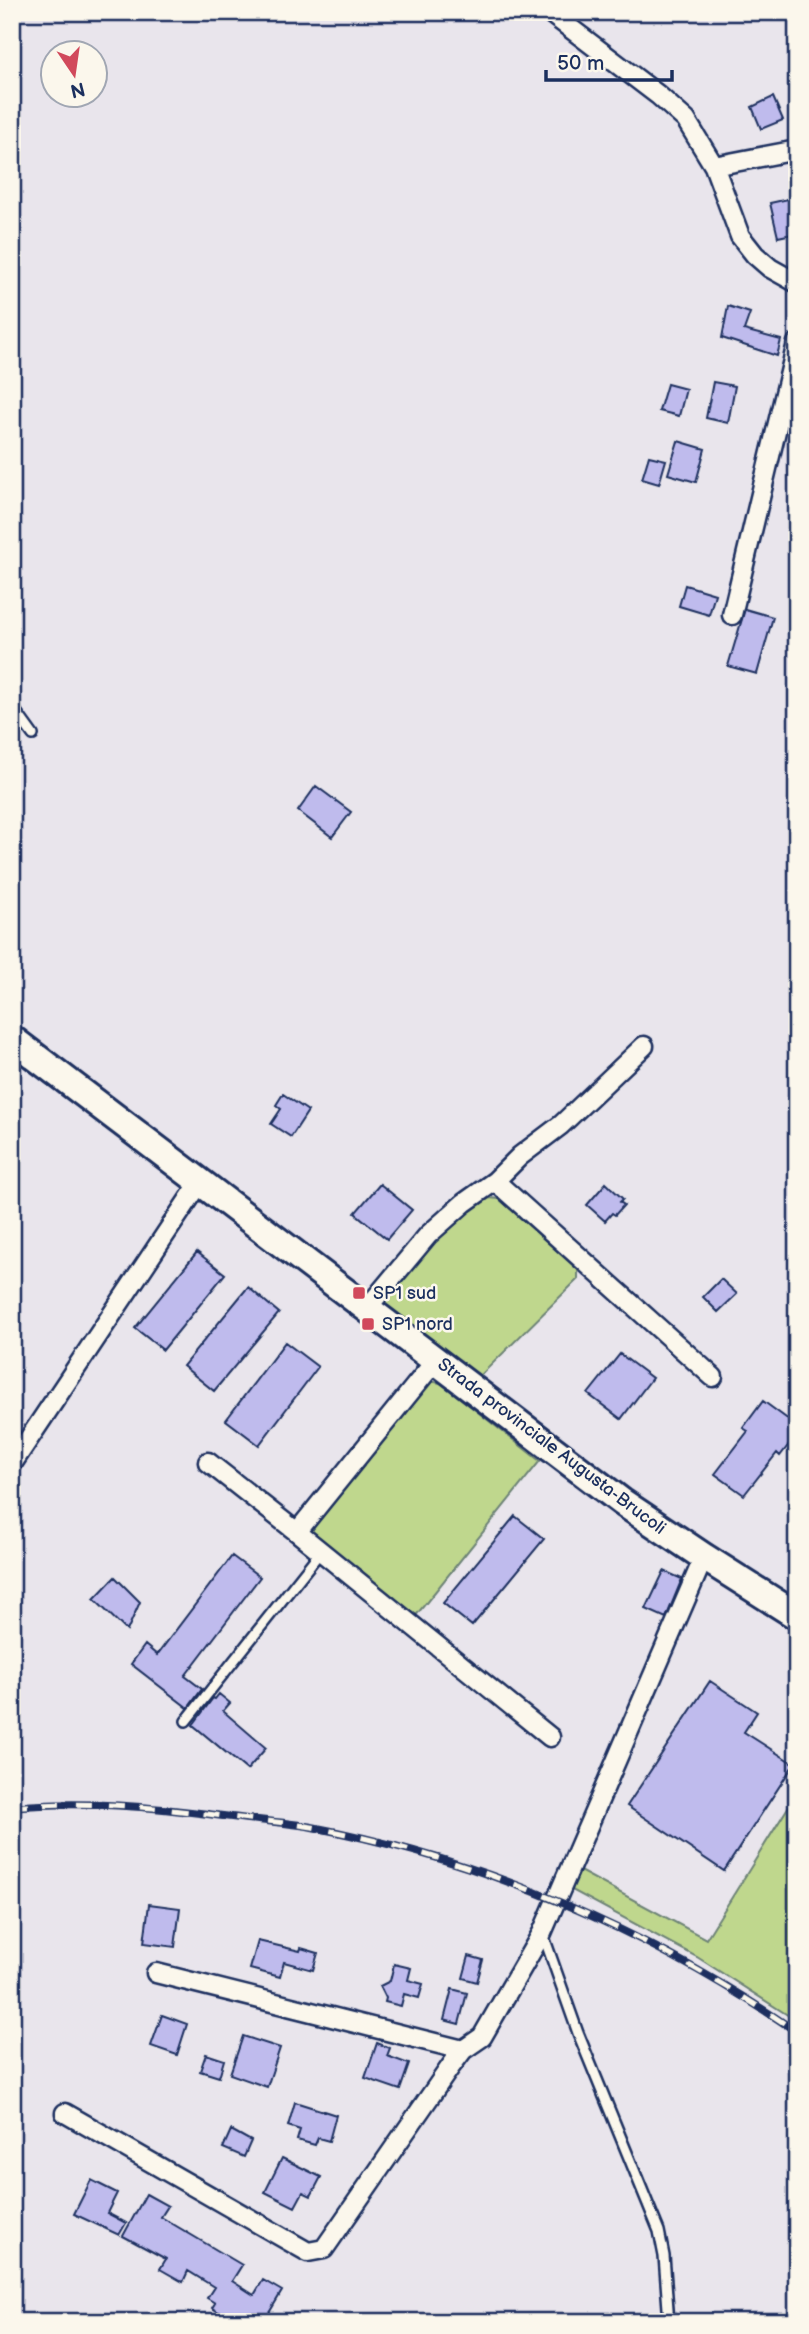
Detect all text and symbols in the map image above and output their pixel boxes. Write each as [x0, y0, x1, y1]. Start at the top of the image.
north arrow [38, 38, 108, 108]
scale bar [546, 38, 672, 82]
text: 50 m [557, 51, 604, 76]
text: N [68, 76, 87, 102]
place label: SP1 sud [373, 1283, 436, 1304]
marker: SP1 sud [351, 1285, 367, 1301]
place label: SP1 nord [382, 1314, 453, 1335]
marker: SP1 nord [360, 1316, 376, 1332]
street label: Strada provinciale Augusta-Brucoli [434, 1354, 670, 1539]

